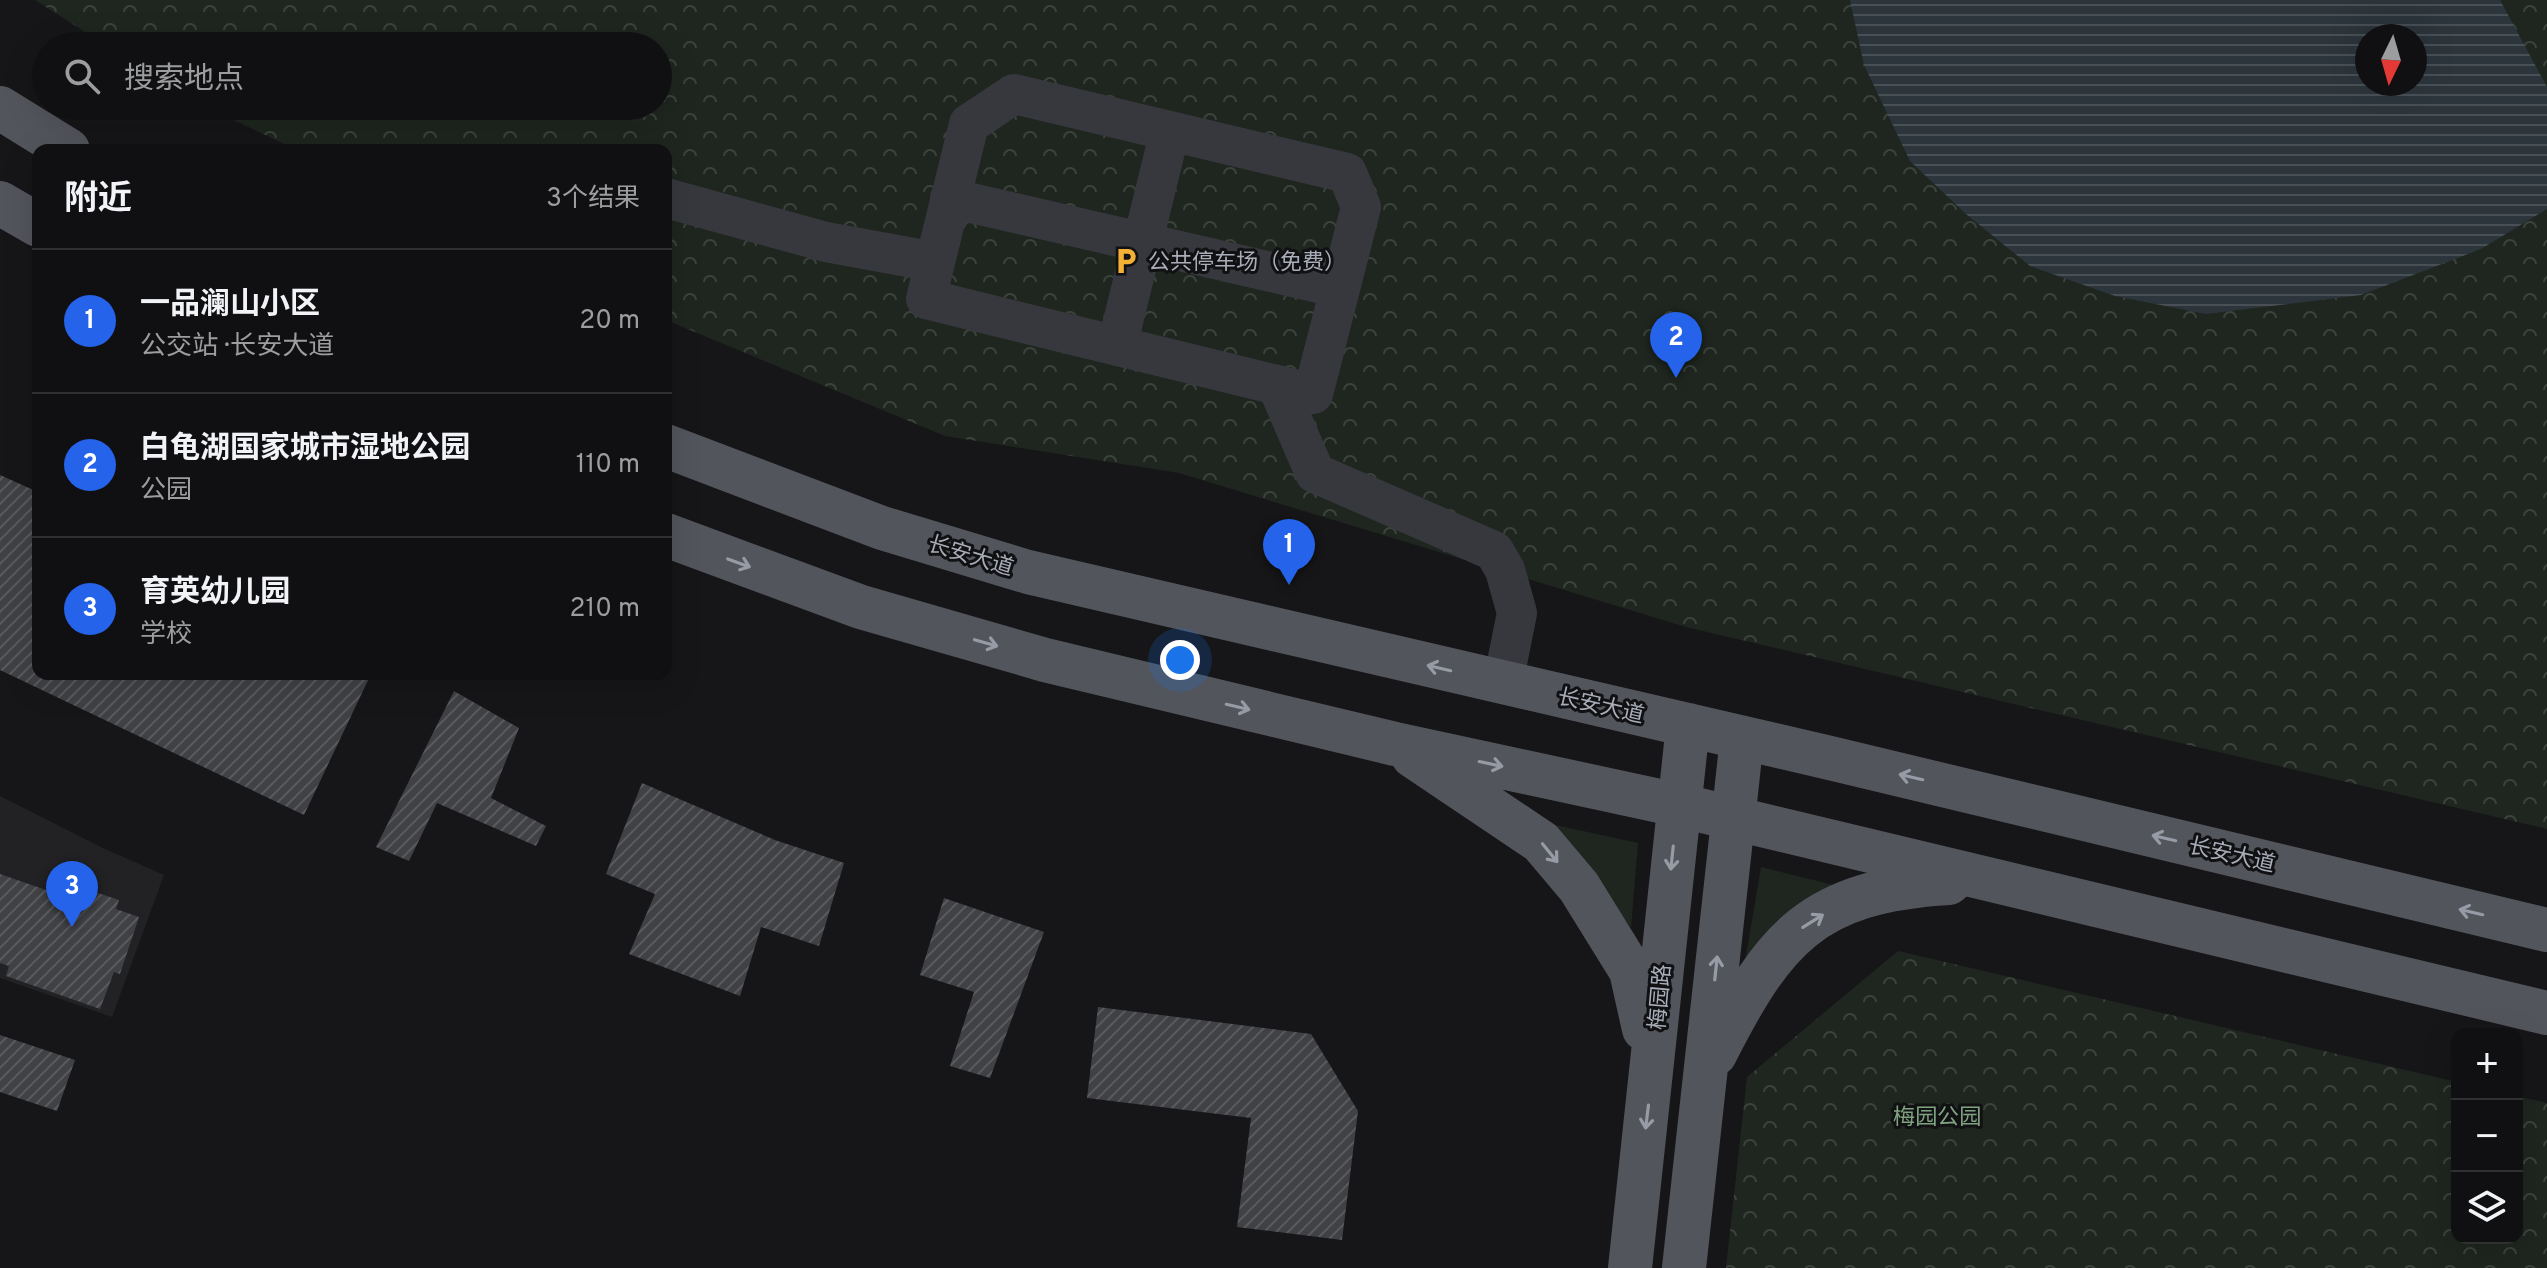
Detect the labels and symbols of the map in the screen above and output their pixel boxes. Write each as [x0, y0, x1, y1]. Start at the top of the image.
north arrow [2355, 24, 2427, 96]
parking icon: 公共停车场（免费） [1111, 246, 1141, 276]
place label: 公共停车场（免费） [1148, 250, 1346, 277]
pin: 2 [1650, 312, 1702, 378]
pin: 1 [1263, 519, 1315, 585]
street label: 长安大道 [924, 532, 1016, 583]
one-way arrow [726, 557, 751, 571]
one-way arrow [972, 636, 998, 651]
your location [1160, 640, 1200, 680]
one-way arrow [1427, 660, 1453, 675]
street label: 长安大道 [1555, 684, 1646, 730]
one-way arrow [1224, 700, 1250, 715]
one-way arrow [1478, 758, 1504, 773]
one-way arrow [1899, 769, 1924, 784]
one-way arrow [2151, 830, 2177, 845]
street label: 长安大道 [2186, 833, 2277, 879]
one-way arrow [1541, 842, 1558, 863]
one-way arrow [1665, 844, 1680, 871]
pin: 3 [46, 861, 98, 927]
one-way arrow [2459, 903, 2485, 918]
one-way arrow [1801, 913, 1824, 929]
one-way arrow [1708, 955, 1723, 982]
street label: 梅园路 [1645, 963, 1678, 1031]
one-way arrow [1640, 1103, 1655, 1130]
park label: 梅园公园 [1893, 1105, 1981, 1132]

